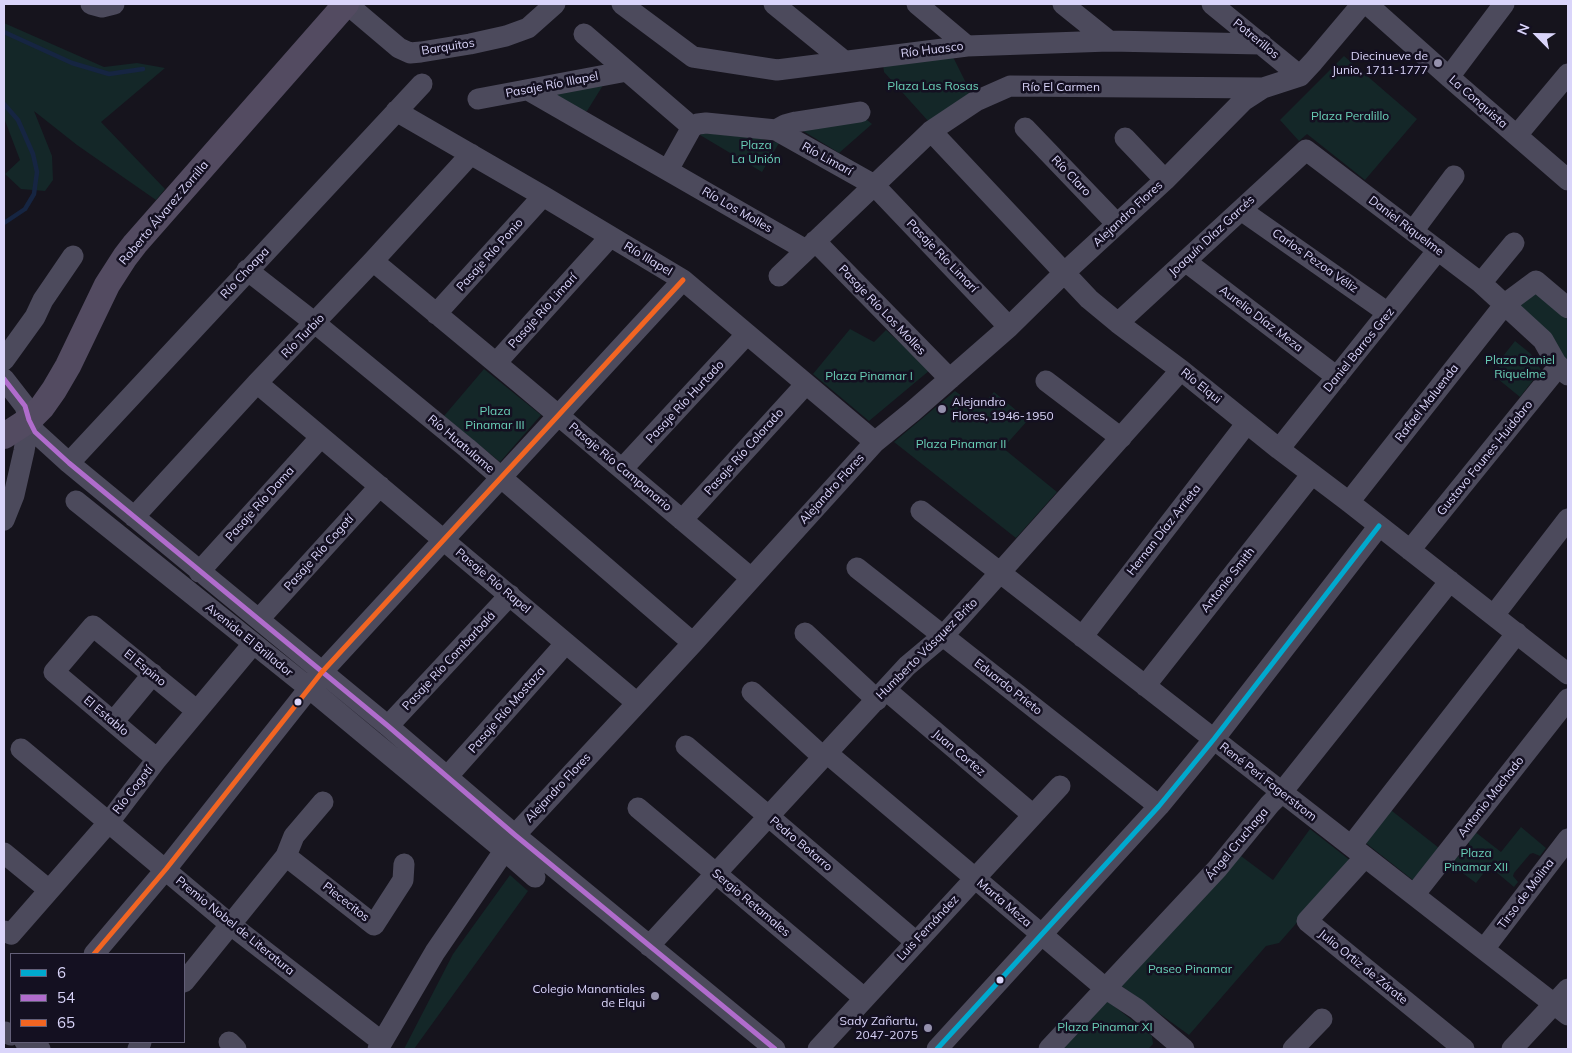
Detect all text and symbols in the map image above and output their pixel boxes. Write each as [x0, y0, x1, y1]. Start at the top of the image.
north arrow [1512, 10, 1562, 60]
street label: Potrerillos [1230, 16, 1282, 62]
text: N [1513, 21, 1534, 38]
street label: Barquitos [420, 36, 476, 58]
street label: Río Huasco [900, 39, 964, 61]
place label: Diecinueve de Junio, 1711-1777 [1332, 49, 1428, 77]
marker: Diecinueve de Junio, 1711-1777 [1432, 57, 1444, 69]
street label: Pasaje Río Illapel [504, 69, 600, 101]
street label: La Conquista [1446, 73, 1510, 131]
park label: Plaza Las Rosas [887, 79, 979, 93]
street label: Río El Carmen [1022, 80, 1100, 94]
park label: Plaza Peralillo [1311, 109, 1389, 123]
park label: Plaza La Unión [731, 138, 781, 166]
street label: Río Limarí [799, 139, 855, 179]
street label: Río Claro [1048, 153, 1094, 199]
street label: Roberto Álvarez Zorrilla [116, 158, 212, 268]
street label: Alejandro Flores [1090, 178, 1166, 250]
street label: Río Los Molles [699, 184, 775, 236]
street label: Joaquín Díaz Garcés [1166, 193, 1258, 279]
street label: Daniel Riquelme [1366, 193, 1446, 259]
street label: Pasaje Río Ponio [454, 216, 526, 294]
street label: Pasaje Río Limarí [904, 217, 980, 295]
street label: Carlos Pezoa Véliz [1269, 226, 1361, 296]
street label: Río Illapel [621, 239, 675, 279]
street label: Río Choapa [218, 244, 272, 302]
street label: Pasaje Río Los Molles [835, 262, 929, 358]
street label: Pasaje Río Limarí [506, 271, 580, 351]
street label: Aurelio Díaz Meza [1216, 283, 1306, 355]
street label: Daniel Barros Grez [1321, 305, 1397, 395]
street label: Río Turbio [278, 311, 328, 361]
park label: Plaza Daniel Riquelme [1485, 353, 1555, 381]
street label: Pasaje Río Hurtado [643, 358, 727, 446]
street label: Rafael Maluenda [1392, 361, 1462, 445]
street label: Río Elqui [1178, 365, 1224, 407]
park label: Plaza Pinamar I [825, 369, 913, 383]
place label: Alejandro Flores, 1946-1950 [952, 395, 1054, 423]
street label: Gustavo Faunes Huidobro [1434, 398, 1536, 518]
marker: Alejandro Flores, 1946-1950 [936, 403, 948, 415]
park label: Plaza Pinamar III [465, 404, 525, 432]
street label: Pasaje Río Colorado [701, 406, 787, 498]
street label: Río Huatulame [425, 412, 497, 476]
street label: Pasaje Río Campanario [566, 420, 674, 514]
park label: Plaza Pinamar II [916, 437, 1006, 451]
street label: Alejandro Flores [797, 451, 867, 527]
street label: Pasaje Río Dama [223, 464, 297, 544]
street label: Hernan Díaz Arrieta [1124, 482, 1204, 578]
street label: Pasaje Río Cogotí [281, 512, 357, 594]
street label: Pasaje Río Rapel [453, 545, 533, 617]
street label: Antonio Smith [1198, 545, 1258, 615]
street label: Humberto Vásquez Brito [873, 595, 981, 703]
street label: Avenida El Brillador [202, 600, 296, 680]
street label: Pasaje Río Combarbalá [399, 609, 499, 713]
street label: El Espino [121, 647, 169, 689]
street label: Eduardo Prieto [971, 656, 1045, 718]
street label: Pasaje Río Mostaza [466, 664, 548, 756]
street label: El Establo [81, 693, 131, 739]
unlabelled marker [293, 697, 303, 707]
street label: Juan Cortez [930, 727, 988, 779]
street label: René Peri Fagerstrom [1217, 740, 1319, 824]
street label: Alejandro Flores [522, 750, 594, 826]
street label: Antonio Machado [1455, 754, 1527, 840]
street label: Río Cogotí [110, 763, 156, 817]
street label: Ángel Cruchaga [1203, 805, 1271, 883]
street label: Pedro Botarro [767, 814, 835, 874]
park label: Plaza Pinamar XII [1444, 846, 1508, 874]
street label: Tirso de Molina [1495, 856, 1557, 932]
street label: Sergio Retamales [709, 866, 793, 940]
street label: Premio Nobel de Literatura [173, 874, 297, 978]
street label: Marta Meza [974, 876, 1034, 930]
street label: Piececitos [320, 879, 372, 925]
street label: Luis Fernández [894, 892, 962, 964]
street label: Julio Ortiz de Zárate [1316, 927, 1410, 1007]
legend [10, 953, 185, 1043]
park label: Paseo Pinamar [1148, 962, 1232, 976]
text: 6 [57, 963, 66, 982]
unlabelled marker [995, 975, 1005, 985]
place label: Colegio Manantiales de Elqui [533, 982, 645, 1010]
text: 54 [57, 988, 75, 1007]
marker: Colegio Manantiales de Elqui [649, 990, 661, 1002]
text: 65 [57, 1013, 75, 1032]
place label: Sady Zañartu, 2047-2075 [840, 1014, 918, 1042]
park label: Plaza Pinamar XI [1057, 1020, 1153, 1034]
marker: Sady Zañartu, 2047-2075 [922, 1022, 934, 1034]

